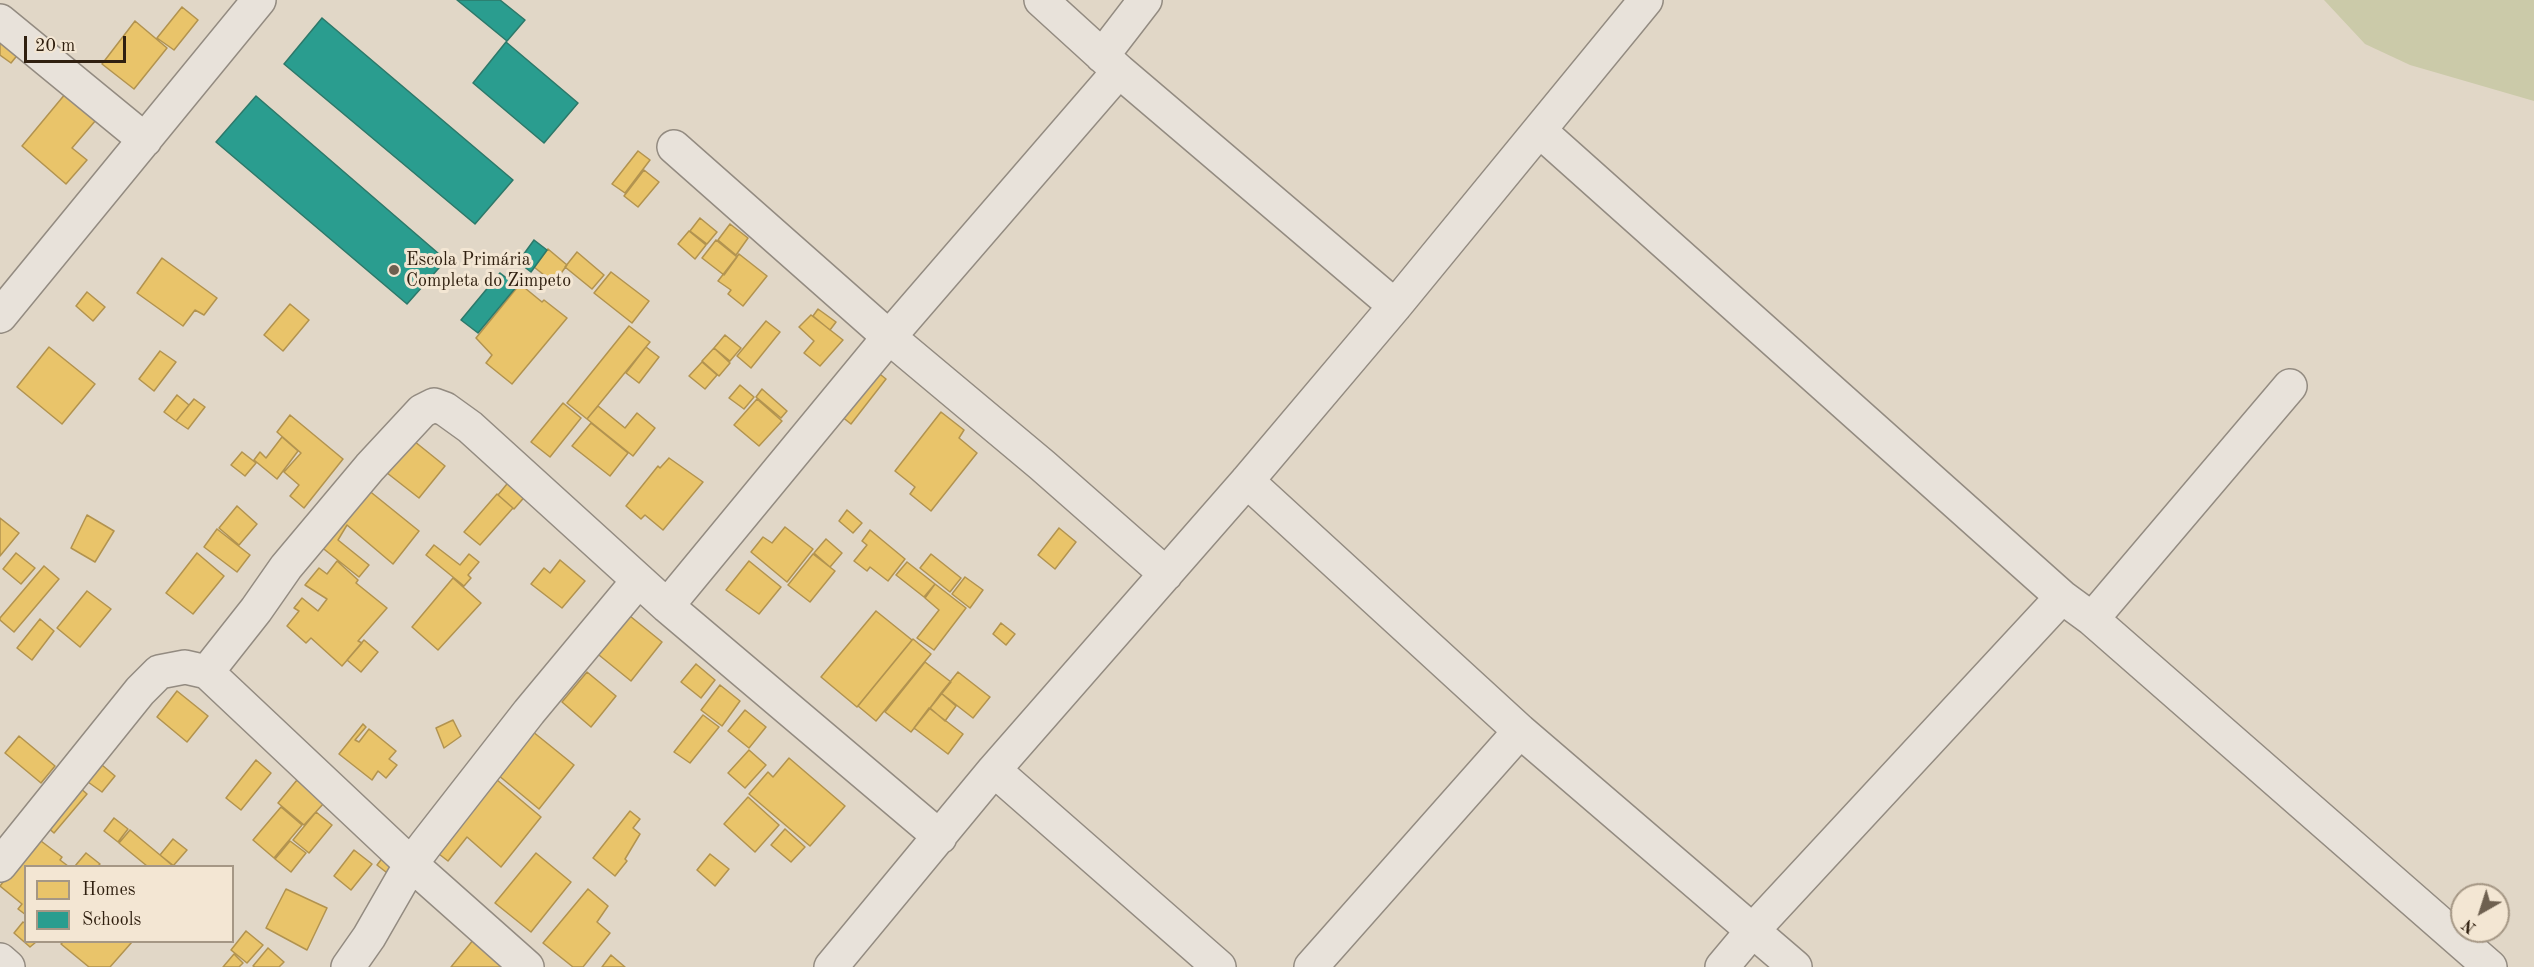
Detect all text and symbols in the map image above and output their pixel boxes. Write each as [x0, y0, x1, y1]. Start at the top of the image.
scale bar [27, 24, 129, 62]
text: 20 m [35, 37, 75, 55]
place label: Escola Primária Completa do Zimpeto [406, 249, 571, 292]
marker: Escola Primária Completa do Zimpeto [387, 263, 401, 277]
legend [24, 865, 234, 943]
text: Homes [82, 881, 136, 899]
north arrow [2450, 883, 2510, 943]
text: Schools [82, 911, 141, 929]
text: N [2460, 915, 2480, 936]

